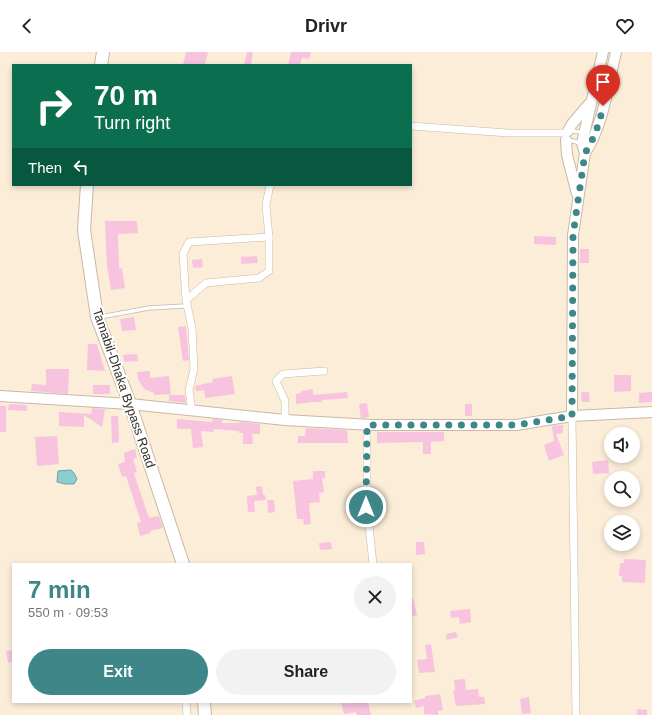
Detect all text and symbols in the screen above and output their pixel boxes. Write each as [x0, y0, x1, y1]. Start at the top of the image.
icon: back [16, 15, 38, 37]
icon: heart [614, 15, 636, 37]
text: Drivr [305, 16, 347, 36]
pin [586, 65, 620, 106]
icon: arrive [592, 71, 614, 93]
icon: right [28, 80, 80, 132]
text: 70 m [94, 80, 158, 111]
text: Turn right [94, 113, 170, 133]
icon: left [70, 156, 92, 178]
text: Then [28, 159, 62, 176]
street label: Tamabil-Dhaka Bypass Road [90, 306, 158, 470]
map controls [604, 427, 640, 551]
button: sound [604, 427, 640, 463]
button: search [604, 471, 640, 507]
position arrow [345, 486, 387, 528]
button: layers [604, 515, 640, 551]
text: 7 min [28, 576, 91, 603]
button: close [354, 576, 396, 618]
text: 550 m · 09:53 [28, 605, 108, 620]
button: Exit [28, 649, 208, 695]
button: Share [216, 649, 396, 695]

